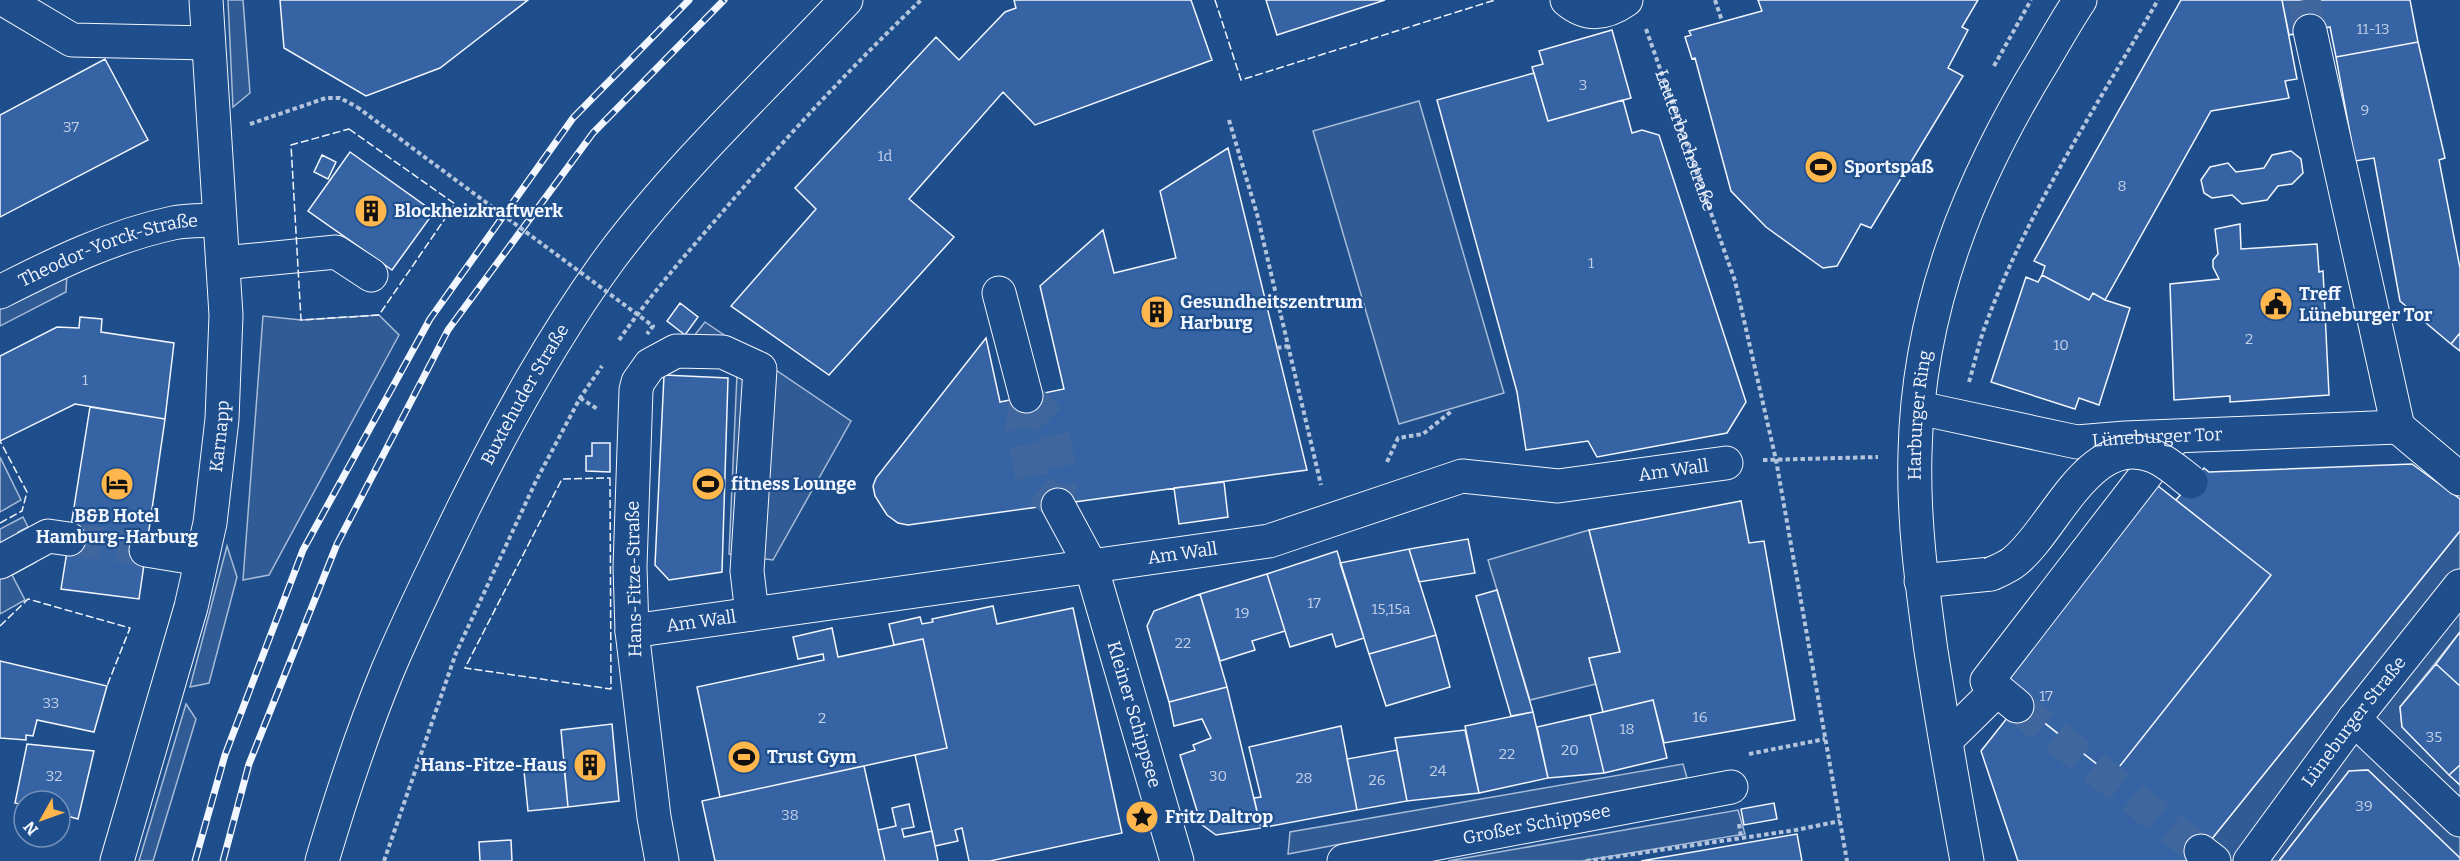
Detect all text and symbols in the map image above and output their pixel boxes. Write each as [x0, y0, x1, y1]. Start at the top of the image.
house number: 11-13 [2356, 20, 2390, 38]
street label: Lauterbachstraße [1650, 66, 1720, 214]
house number: 3 [1579, 76, 1587, 94]
house number: 9 [2361, 101, 2369, 119]
house number: 37 [63, 118, 80, 136]
house number: 1d [878, 147, 893, 165]
sports icon: Sportspaß [1803, 149, 1839, 185]
place label: Sportspaß [1844, 156, 1934, 178]
house number: 8 [2117, 177, 2127, 195]
building icon: Blockheizkraftwerk [353, 193, 389, 229]
place label: Blockheizkraftwerk [394, 200, 563, 222]
street label: Theodor-Yorck-Straße [15, 210, 198, 292]
house number: 1 [1588, 254, 1594, 272]
place label: Treff Lüneburger Tor [2299, 283, 2433, 326]
public building icon: Treff Lüneburger Tor [2258, 286, 2294, 322]
place label: Gesundheitszentrum Harburg [1180, 291, 1363, 334]
building icon: Gesundheitszentrum Harburg [1139, 294, 1175, 330]
street label: Buxtehuder Straße [476, 320, 573, 469]
house number: 2 [2245, 330, 2253, 348]
house number: 10 [2053, 336, 2069, 354]
street label: Harburger Ring [1904, 348, 1936, 480]
house number: 1 [82, 371, 88, 389]
street label: Karnapp [205, 400, 234, 473]
street label: Lüneburger Tor [2091, 423, 2223, 452]
street label: Am Wall [1637, 455, 1710, 486]
hotel icon: B&B Hotel Hamburg-Harburg [99, 466, 135, 502]
sports icon: fitness Lounge [690, 466, 726, 502]
place label: fitness Lounge [731, 473, 856, 495]
street label: Hans-Fitze-Straße [622, 501, 646, 657]
place label: B&B Hotel Hamburg-Harburg [36, 505, 199, 548]
street label: Am Wall [1146, 537, 1219, 569]
house number: 17 [1307, 594, 1321, 612]
house number: 15,15a [1371, 600, 1411, 618]
house number: 19 [1235, 604, 1249, 622]
street label: Am Wall [665, 605, 738, 637]
house number: 22 [1175, 634, 1191, 652]
street label: Kleiner Schippsee [1102, 638, 1166, 790]
street label: Lüneburger Straße [2297, 652, 2411, 791]
house number: 17 [2039, 687, 2053, 705]
house number: 33 [43, 694, 59, 712]
house number: 16 [1693, 708, 1708, 726]
house number: 2 [818, 709, 826, 727]
house number: 18 [1619, 720, 1635, 738]
house number: 35 [2426, 728, 2442, 746]
sports icon: Trust Gym [726, 739, 762, 775]
house number: 20 [1561, 741, 1579, 759]
house number: 22 [1499, 745, 1515, 763]
place label: Trust Gym [767, 746, 857, 768]
building icon: Hans-Fitze-Haus [572, 747, 608, 783]
place label: Hans-Fitze-Haus [420, 754, 567, 776]
house number: 24 [1430, 762, 1447, 780]
house number: 32 [46, 767, 62, 785]
house number: 30 [1209, 767, 1227, 785]
house number: 28 [1295, 769, 1313, 787]
house number: 26 [1369, 771, 1386, 789]
north arrow [12, 789, 72, 849]
house number: 39 [2355, 797, 2373, 815]
place icon: Fritz Daltrop [1124, 799, 1160, 835]
street label: Großer Schippsee [1461, 799, 1612, 849]
house number: 38 [781, 806, 799, 824]
place label: Fritz Daltrop [1165, 806, 1273, 828]
text: N [20, 817, 42, 839]

